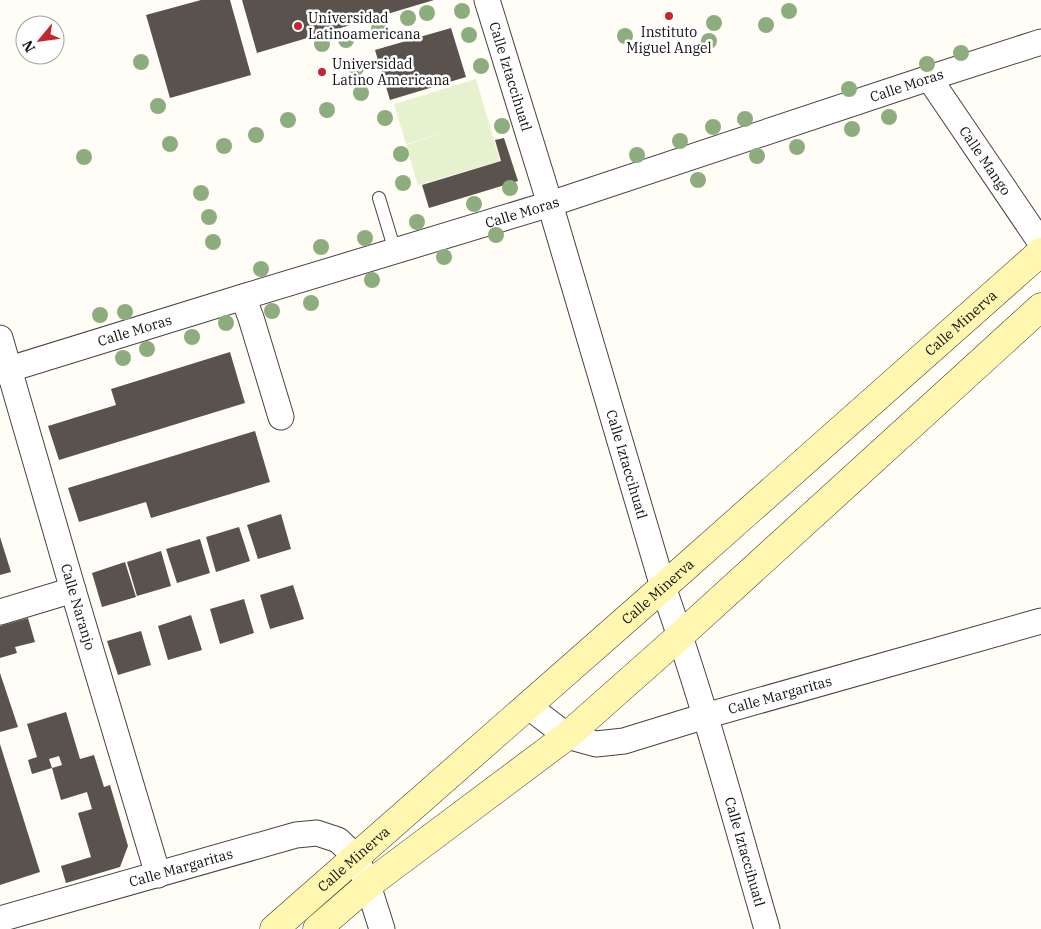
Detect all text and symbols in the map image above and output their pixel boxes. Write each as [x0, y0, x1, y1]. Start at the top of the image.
place label: Universidad Latinoamericana [308, 9, 421, 43]
marker: Instituto Miguel Angel [663, 10, 675, 22]
north arrow [15, 15, 65, 65]
marker: Universidad Latinoamericana [292, 20, 304, 32]
street label: Calle Iztaccihuatl [485, 20, 536, 133]
place label: Instituto Miguel Angel [626, 23, 712, 57]
text: N [18, 37, 39, 56]
place label: Universidad Latino Americana [332, 55, 450, 89]
street label: Calle Moras [868, 65, 946, 106]
marker: Universidad Latino Americana [316, 66, 328, 78]
street label: Calle Mango [955, 123, 1015, 199]
street label: Calle Moras [483, 193, 562, 232]
street label: Calle Minerva [921, 286, 1001, 360]
street label: Calle Moras [95, 310, 174, 350]
street label: Calle Iztaccihuatl [602, 408, 651, 521]
street label: Calle Minerva [618, 555, 698, 628]
street label: Calle Naranjo [57, 562, 99, 652]
street label: Calle Margaritas [726, 672, 834, 718]
street label: Calle Iztaccihuatl [721, 795, 769, 909]
street label: Calle Minerva [314, 822, 394, 896]
street label: Calle Margaritas [127, 844, 235, 891]

